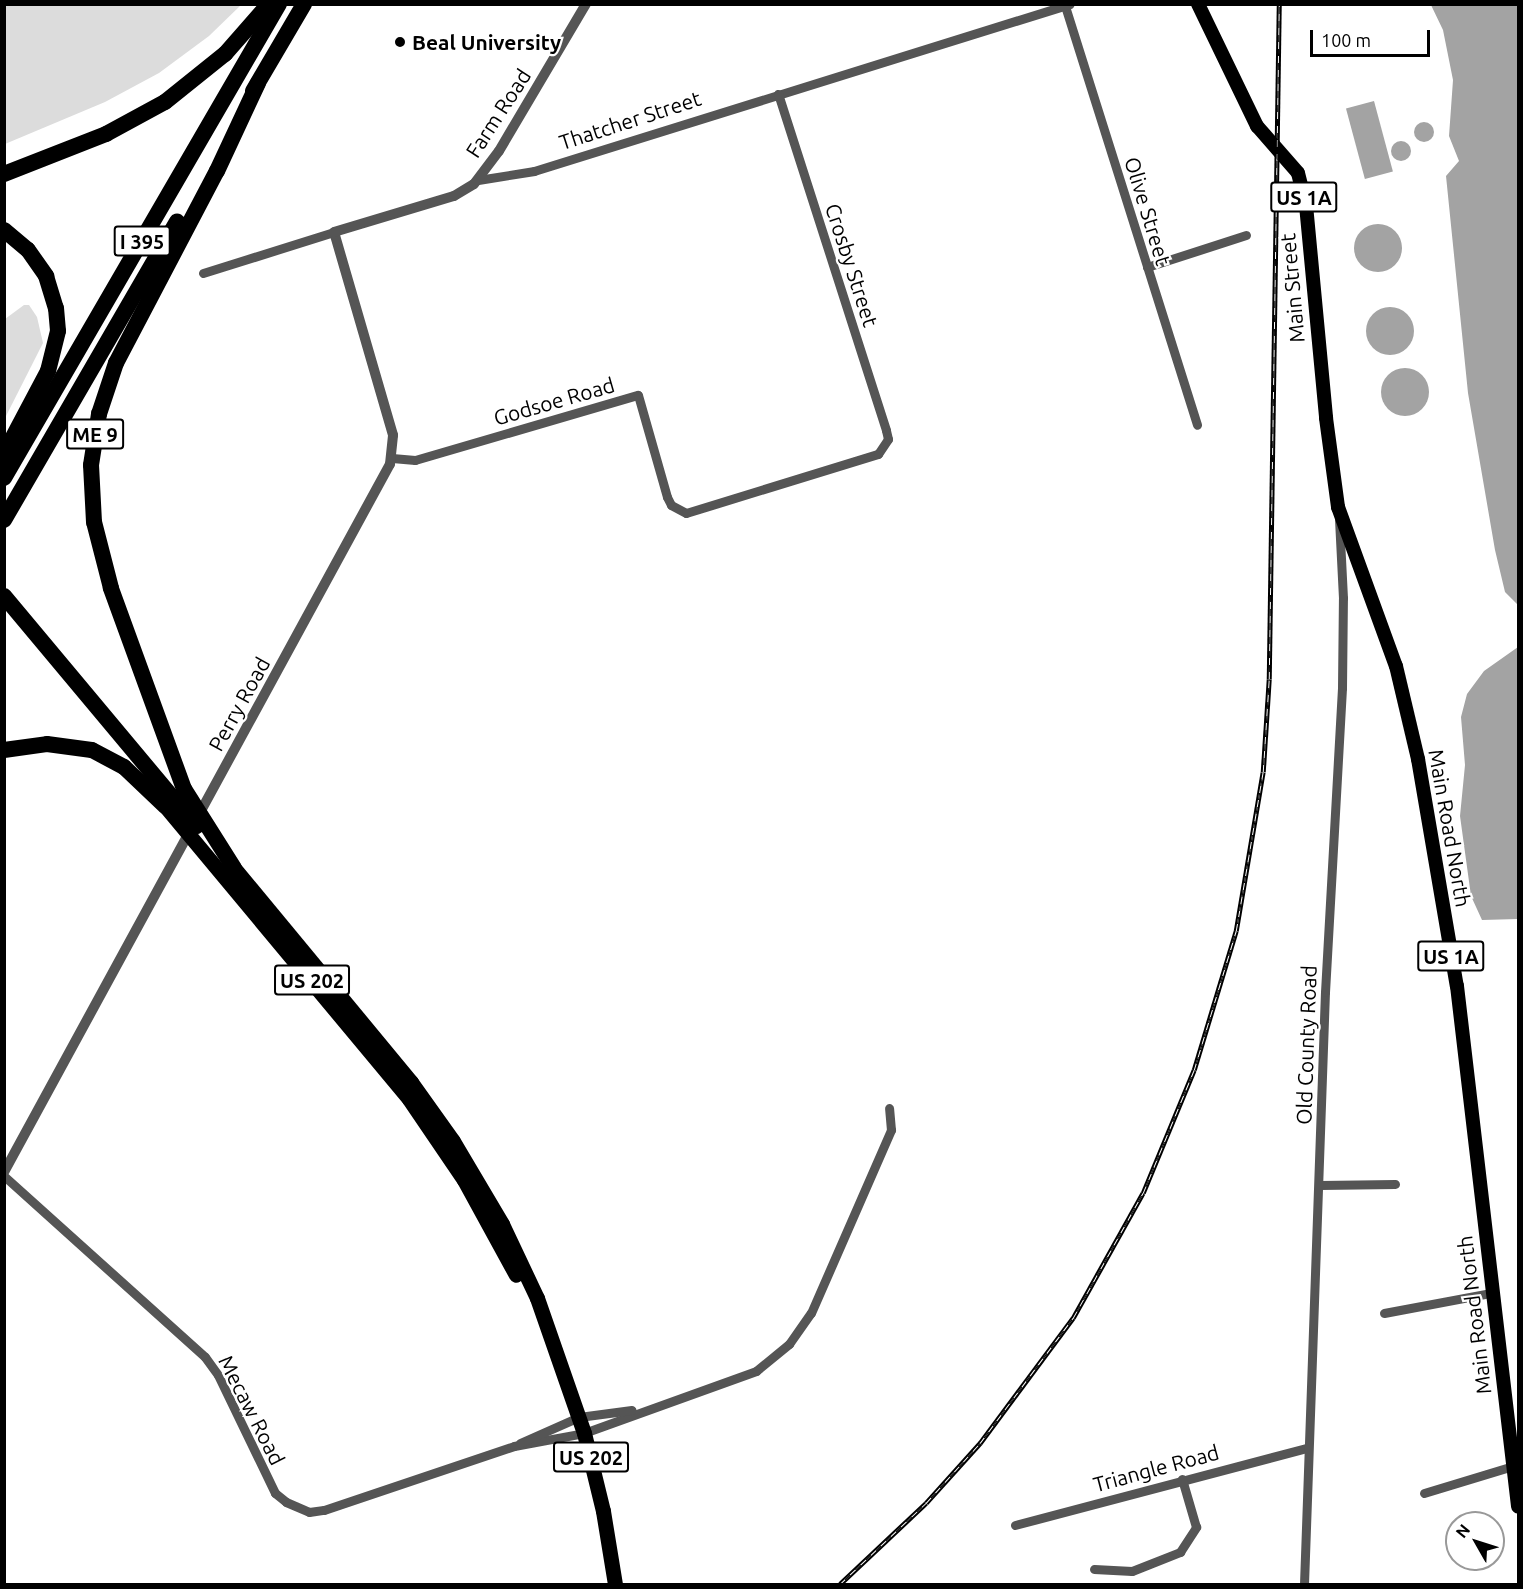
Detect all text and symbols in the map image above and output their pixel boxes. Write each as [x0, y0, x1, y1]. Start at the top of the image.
scale bar [1313, 18, 1433, 56]
place label: Beal University [412, 29, 561, 55]
text: 100 m [1321, 30, 1371, 50]
marker: Beal University [393, 35, 407, 49]
street label: Farm Road [460, 64, 536, 162]
street label: Thatcher Street [556, 85, 704, 155]
street label: Olive Street [1120, 154, 1176, 268]
road number: US 1A [1270, 180, 1338, 214]
street label: Crosby Street [820, 200, 884, 330]
road number: I 395 [114, 224, 170, 258]
street label: Main Street [1275, 232, 1309, 344]
street label: Godsoe Road [491, 372, 617, 430]
road number: ME 9 [65, 417, 125, 451]
street label: Perry Road [203, 653, 275, 755]
street label: Main Road North [1424, 747, 1476, 909]
road number: US 1A [1416, 939, 1486, 973]
road number: US 202 [273, 963, 351, 997]
street label: Old County Road [1291, 965, 1321, 1125]
street label: Main Road North [1452, 1234, 1496, 1396]
street label: Mecaw Road [214, 1351, 290, 1469]
street label: Triangle Road [1090, 1439, 1222, 1497]
road number: US 202 [552, 1440, 630, 1474]
north arrow [1445, 1511, 1505, 1571]
text: N [1452, 1521, 1473, 1541]

